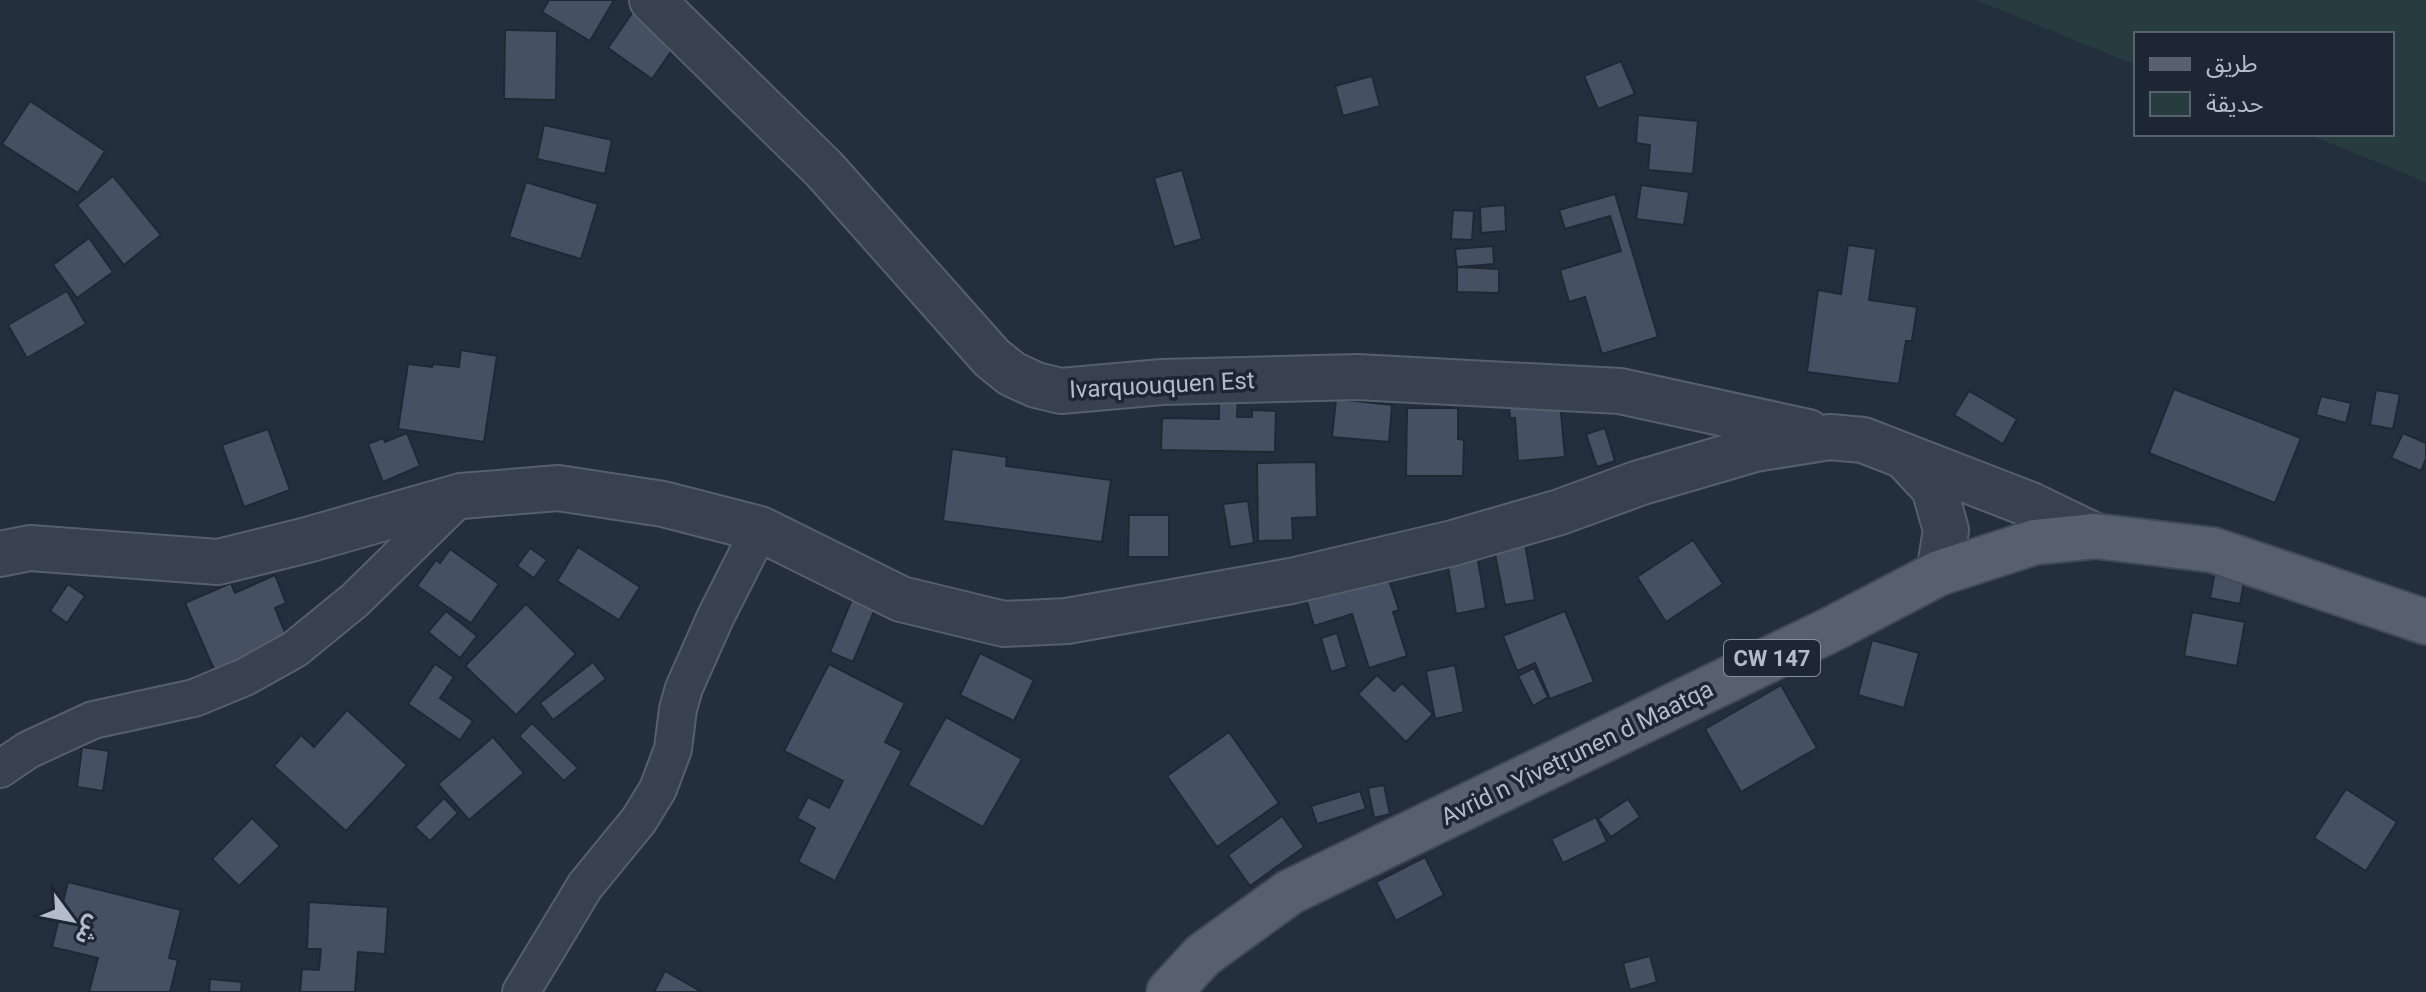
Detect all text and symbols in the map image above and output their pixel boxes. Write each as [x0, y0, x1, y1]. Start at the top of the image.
legend [2134, 32, 2394, 136]
text: طريق [2206, 50, 2258, 79]
text: حديقة [2206, 90, 2264, 118]
street label: Ivarquouquen Est [1069, 366, 1255, 404]
road number: CW 147 [1724, 640, 1820, 676]
street label: Avrid n Yivetṛunen d Maatqa [1436, 675, 1718, 831]
north arrow [32, 880, 112, 960]
text: ش [70, 911, 107, 950]

